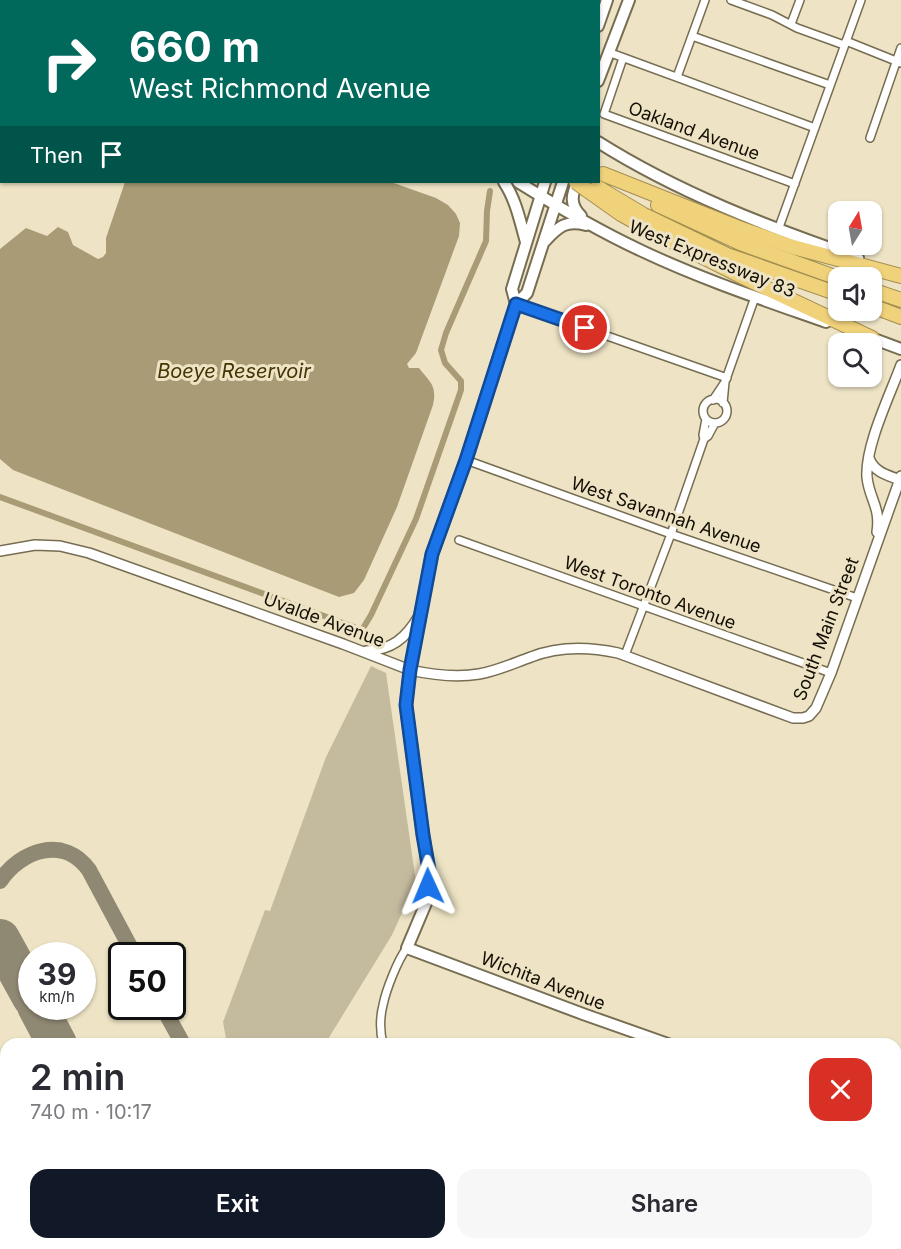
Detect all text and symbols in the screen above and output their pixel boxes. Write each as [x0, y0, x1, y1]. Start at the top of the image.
text: 660 m [129, 21, 260, 72]
icon: right [30, 24, 108, 102]
text: West Richmond Avenue [129, 72, 431, 105]
street label: Oakland Avenue [626, 97, 763, 164]
icon: arrive [95, 138, 128, 171]
text: Then [30, 142, 83, 168]
north arrow [828, 201, 882, 255]
map controls [828, 201, 882, 387]
street label: West Expressway 83 [626, 216, 798, 302]
button: sound [828, 267, 882, 321]
pin [559, 302, 610, 353]
icon: arrive [568, 311, 601, 344]
button: search [828, 333, 882, 387]
water label: Boeye Reservoir [157, 359, 311, 383]
street label: West Savannah Avenue [568, 472, 764, 557]
street label: West Toronto Avenue [561, 552, 739, 633]
street label: South Main Street [789, 554, 863, 703]
street label: Uvalde Avenue [261, 588, 388, 651]
position arrow [396, 854, 460, 918]
speed limit sign: 50 [108, 942, 186, 1020]
street label: Wichita Avenue [478, 947, 608, 1014]
text: 39 [38, 956, 76, 992]
text: km/h [39, 987, 75, 1006]
text: 2 min [30, 1055, 125, 1099]
button: close [809, 1058, 872, 1121]
text: 740 m · 10:17 [30, 1100, 152, 1124]
button: Exit [30, 1169, 445, 1238]
button: Share [457, 1169, 872, 1238]

